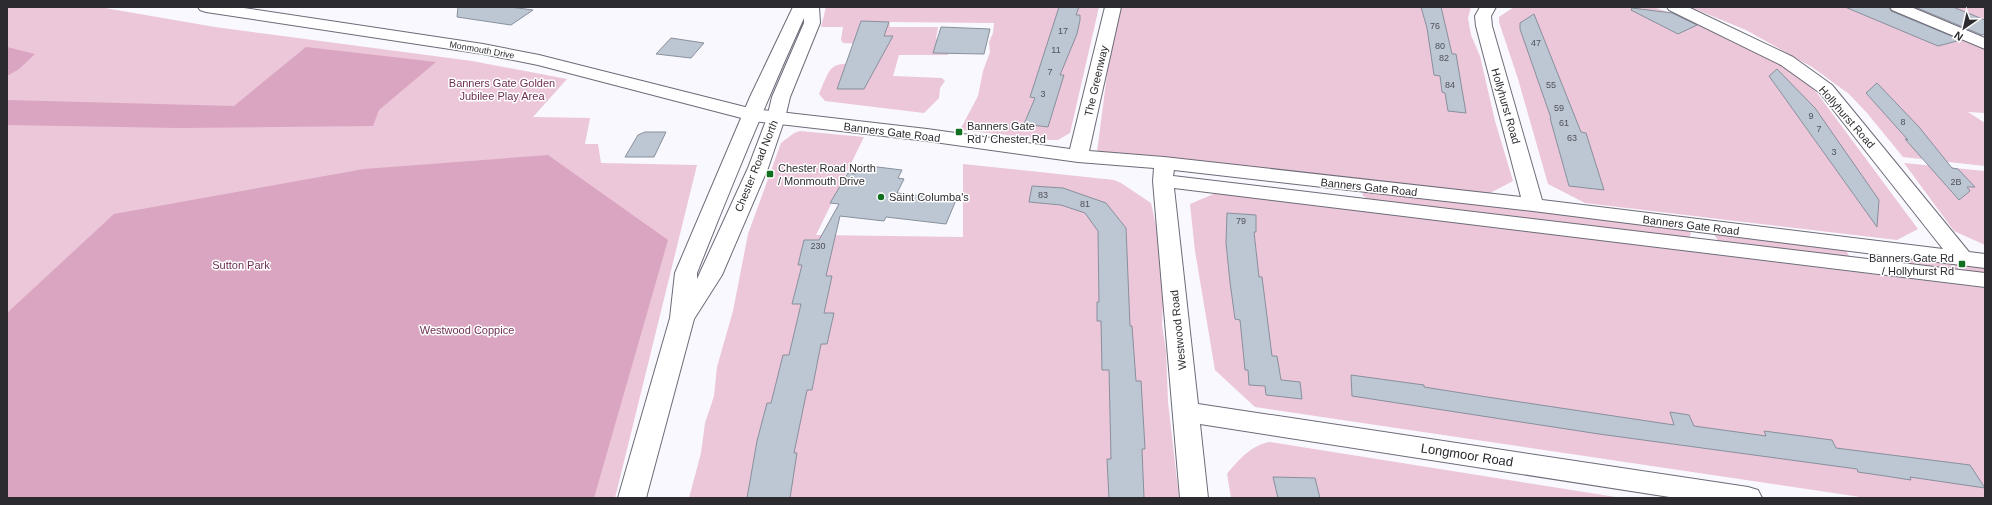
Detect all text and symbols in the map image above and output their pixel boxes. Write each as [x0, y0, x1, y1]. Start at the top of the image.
north arrow [1944, 8, 1984, 48]
house number: 76 [1430, 21, 1440, 31]
house number: 17 [1058, 26, 1068, 36]
text: N [1952, 29, 1965, 43]
house number: 47 [1531, 38, 1541, 48]
street label: Monmouth Drive [449, 39, 515, 61]
house number: 80 [1435, 41, 1445, 51]
street label: The Greenway [1082, 44, 1110, 118]
house number: 11 [1051, 45, 1061, 55]
house number: 82 [1439, 53, 1449, 63]
house number: 7 [1047, 67, 1053, 77]
street label: Hollyhurst Road [1489, 67, 1523, 145]
park label: Banners Gate Golden Jubilee Play Area [449, 77, 555, 102]
house number: 84 [1445, 80, 1455, 90]
house number: 55 [1546, 80, 1556, 90]
street label: Hollyhurst Road [1817, 84, 1877, 150]
house number: 3 [1040, 89, 1046, 99]
house number: 59 [1554, 103, 1564, 113]
house number: 9 [1808, 111, 1814, 121]
house number: 8 [1900, 117, 1906, 127]
street label: Chester Road North [732, 118, 780, 214]
house number: 61 [1559, 118, 1569, 128]
street label: Banners Gate Road [843, 120, 941, 144]
place label: Banners Gate Rd / Chester Rd [967, 120, 1046, 145]
house number: 7 [1816, 124, 1822, 134]
marker: Banners Gate Rd / Chester Rd [954, 127, 964, 137]
house number: 63 [1567, 133, 1577, 143]
house number: 3 [1831, 147, 1837, 157]
place label: Chester Road North / Monmouth Drive [778, 162, 876, 187]
marker: Chester Road North / Monmouth Drive [765, 169, 775, 179]
street label: Banners Gate Road [1320, 176, 1418, 198]
house number: 2B [1950, 177, 1962, 187]
house number: 83 [1038, 190, 1048, 200]
place label: Saint Columba's [889, 191, 969, 203]
marker: Saint Columba's [876, 192, 886, 202]
house number: 81 [1080, 199, 1090, 209]
street label: Banners Gate Road [1642, 213, 1740, 237]
house number: 79 [1236, 216, 1246, 226]
house number: 230 [810, 241, 826, 251]
place label: Banners Gate Rd / Hollyhurst Rd [1869, 252, 1954, 277]
park label: Sutton Park [212, 259, 270, 271]
marker: Banners Gate Rd / Hollyhurst Rd [1957, 259, 1967, 269]
street label: Westwood Road [1168, 289, 1188, 371]
park label: Westwood Coppice [420, 324, 514, 336]
street label: Longmoor Road [1420, 440, 1514, 470]

